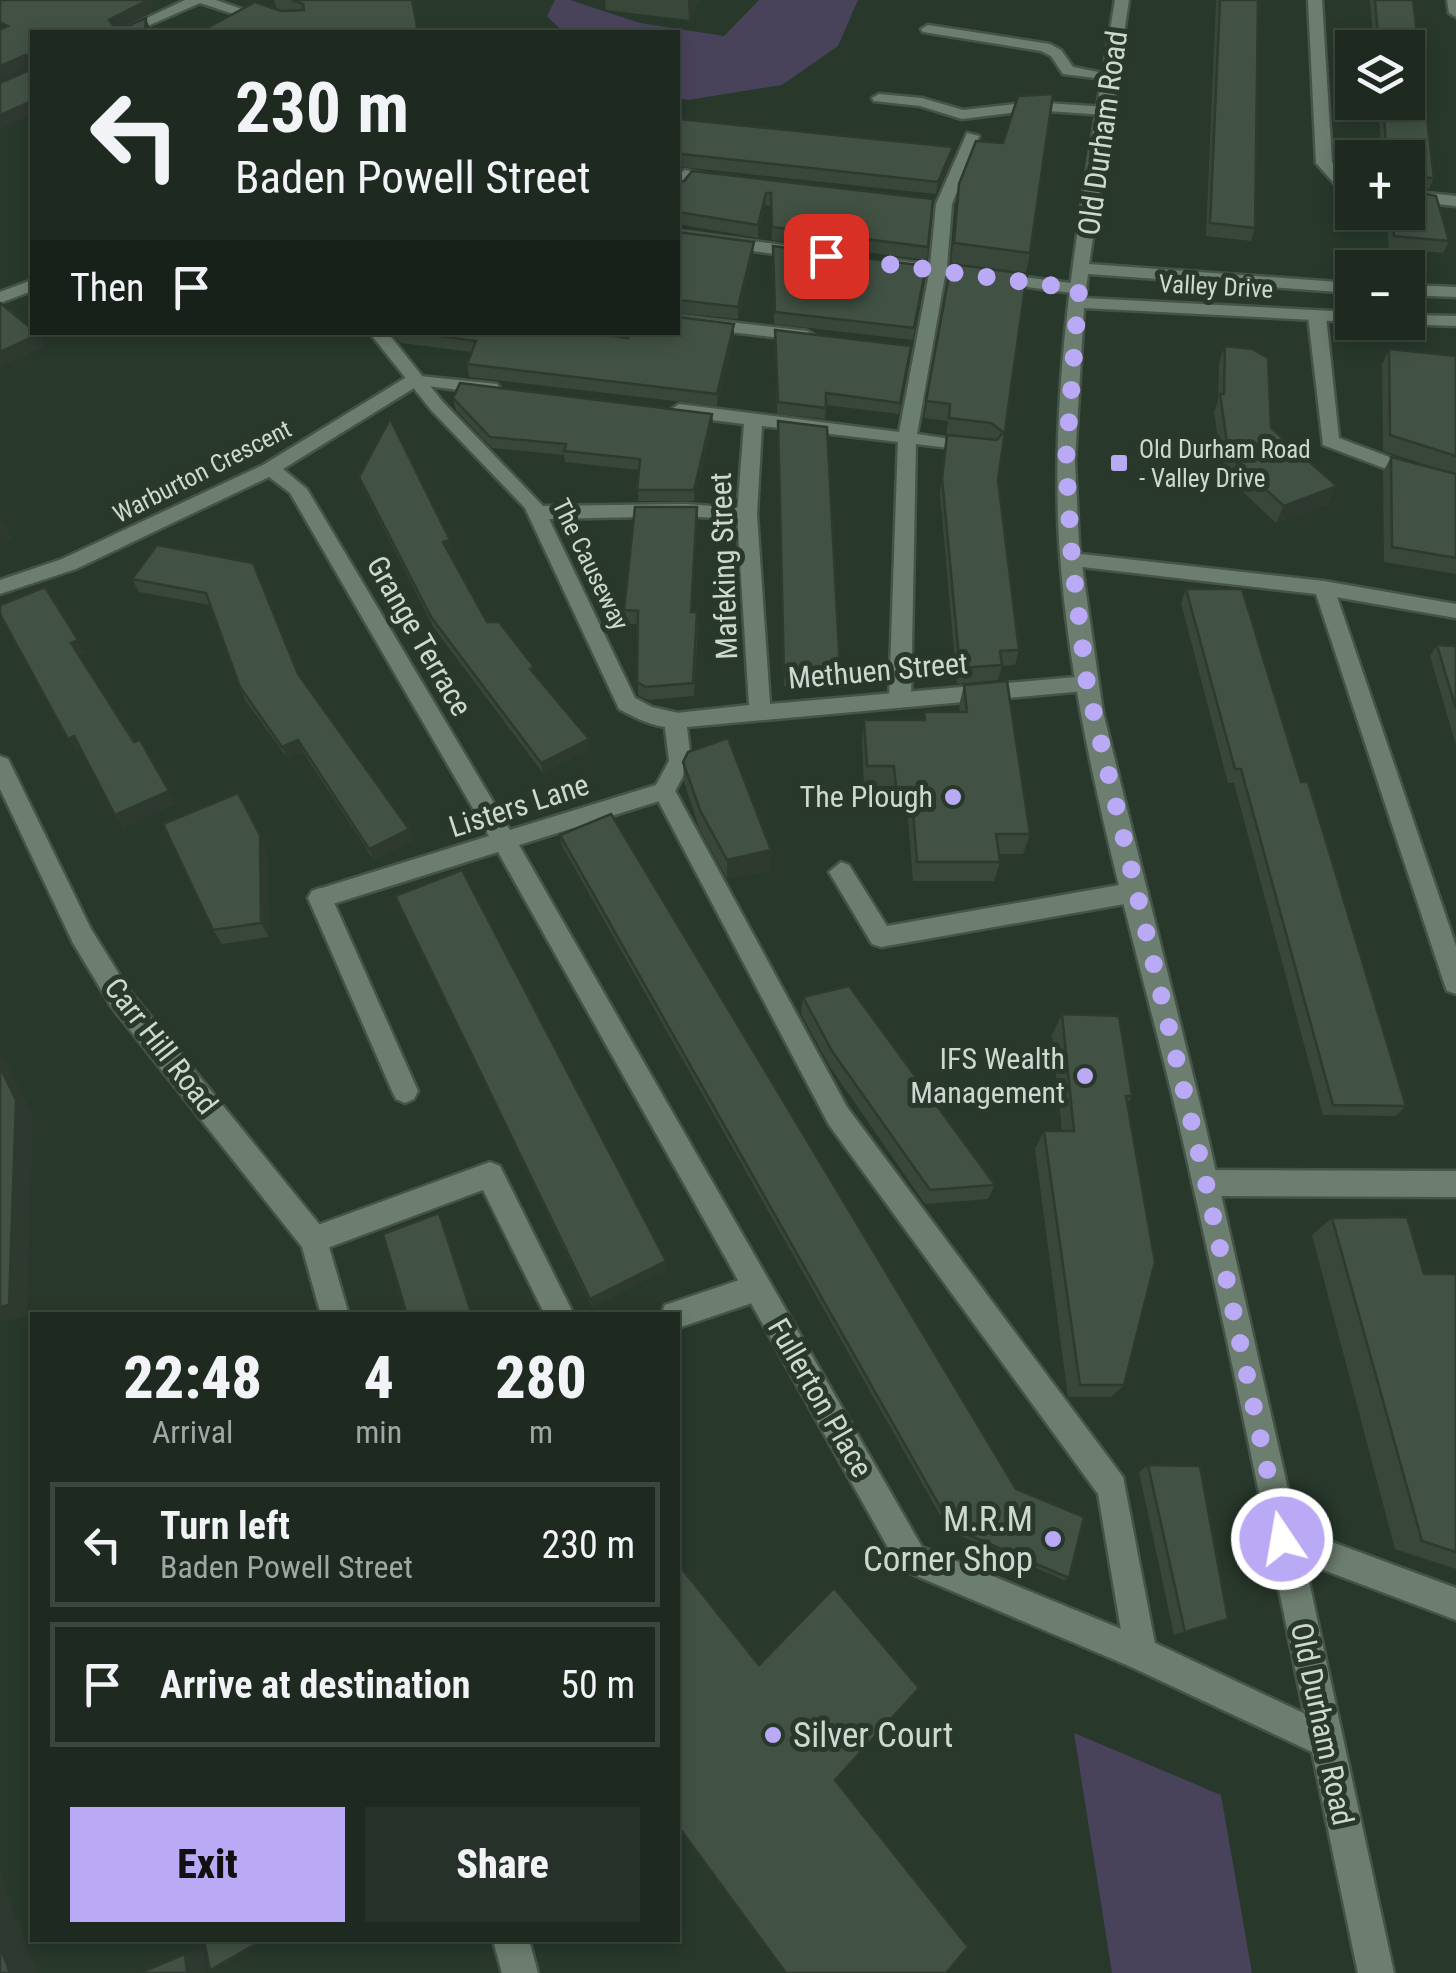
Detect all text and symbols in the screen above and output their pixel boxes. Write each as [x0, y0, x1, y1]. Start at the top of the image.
street label: Old Durham Road [1071, 28, 1134, 237]
map controls [1335, 30, 1425, 340]
button: layers [1335, 30, 1425, 120]
text: 230 m [235, 67, 409, 149]
icon: left [70, 70, 200, 200]
button: + [1335, 140, 1425, 230]
text: Baden Powell Street [235, 151, 591, 204]
pin [784, 214, 869, 299]
icon: arrive [799, 229, 854, 284]
button: − [1335, 250, 1425, 340]
icon: arrive [164, 260, 219, 315]
text: Then [70, 266, 144, 310]
street label: Valley Drive [1158, 269, 1274, 304]
street label: Warburton Crescent [108, 414, 296, 529]
place label: Old Durham Road - Valley Drive [1139, 435, 1311, 493]
marker: Old Durham Road - Valley Drive [1108, 452, 1130, 474]
street label: Mafeking Street [703, 472, 744, 660]
street label: The Causeway [546, 494, 635, 635]
street label: Grange Terrace [360, 550, 479, 722]
street label: Methuen Street [787, 645, 969, 696]
street label: Listers Lane [445, 767, 593, 845]
place label: The Plough [800, 779, 933, 814]
marker: The Plough [942, 786, 964, 808]
street label: Carr Hill Road [97, 971, 225, 1121]
place label: IFS Wealth Management [910, 1041, 1065, 1110]
marker: IFS Wealth Management [1074, 1065, 1096, 1087]
street label: Fullerton Place [761, 1312, 880, 1483]
text: 22:48 [123, 1342, 262, 1413]
text: 4 [363, 1342, 394, 1413]
text: 280 [495, 1342, 587, 1413]
text: Arrival [152, 1413, 233, 1451]
text: min [355, 1413, 402, 1451]
text: m [529, 1413, 553, 1451]
position arrow [1230, 1487, 1334, 1591]
place label: M.R.M Corner Shop [863, 1499, 1033, 1580]
text: Turn left [160, 1504, 290, 1548]
icon: left [75, 1517, 130, 1572]
text: 230 m [541, 1523, 635, 1567]
marker: M.R.M Corner Shop [1042, 1528, 1064, 1550]
text: Baden Powell Street [160, 1548, 413, 1586]
street label: Old Durham Road [1284, 1620, 1361, 1828]
icon: arrive [75, 1657, 130, 1712]
text: Arrive at destination [160, 1663, 470, 1707]
text: 50 m [560, 1663, 635, 1707]
place label: Silver Court [793, 1715, 953, 1756]
marker: Silver Court [762, 1724, 784, 1746]
button: Exit [70, 1807, 345, 1922]
button: Share [365, 1807, 640, 1922]

